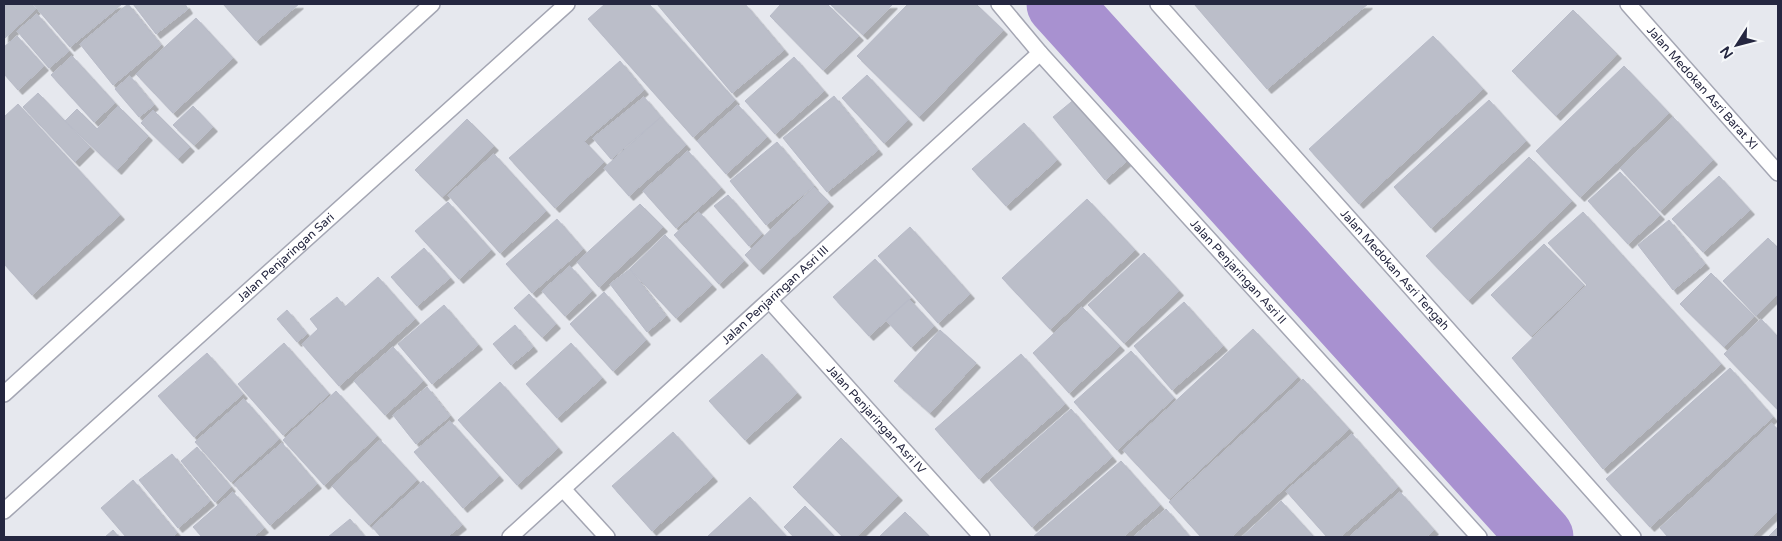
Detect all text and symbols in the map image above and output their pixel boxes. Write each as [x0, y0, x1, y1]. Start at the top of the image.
north arrow [1712, 20, 1762, 70]
street label: Jalan Medokan Asri Barat XI [1644, 23, 1761, 152]
text: N [1717, 43, 1737, 62]
street label: Jalan Medokan Asri Tengah [1337, 207, 1452, 333]
street label: Jalan Penjaringan Sari [234, 210, 337, 305]
street label: Jalan Penjaringan Asri II [1187, 216, 1289, 327]
street label: Jalan Penjaringan Asri III [719, 243, 831, 347]
street label: Jalan Penjaringan Asri IV [824, 362, 929, 477]

